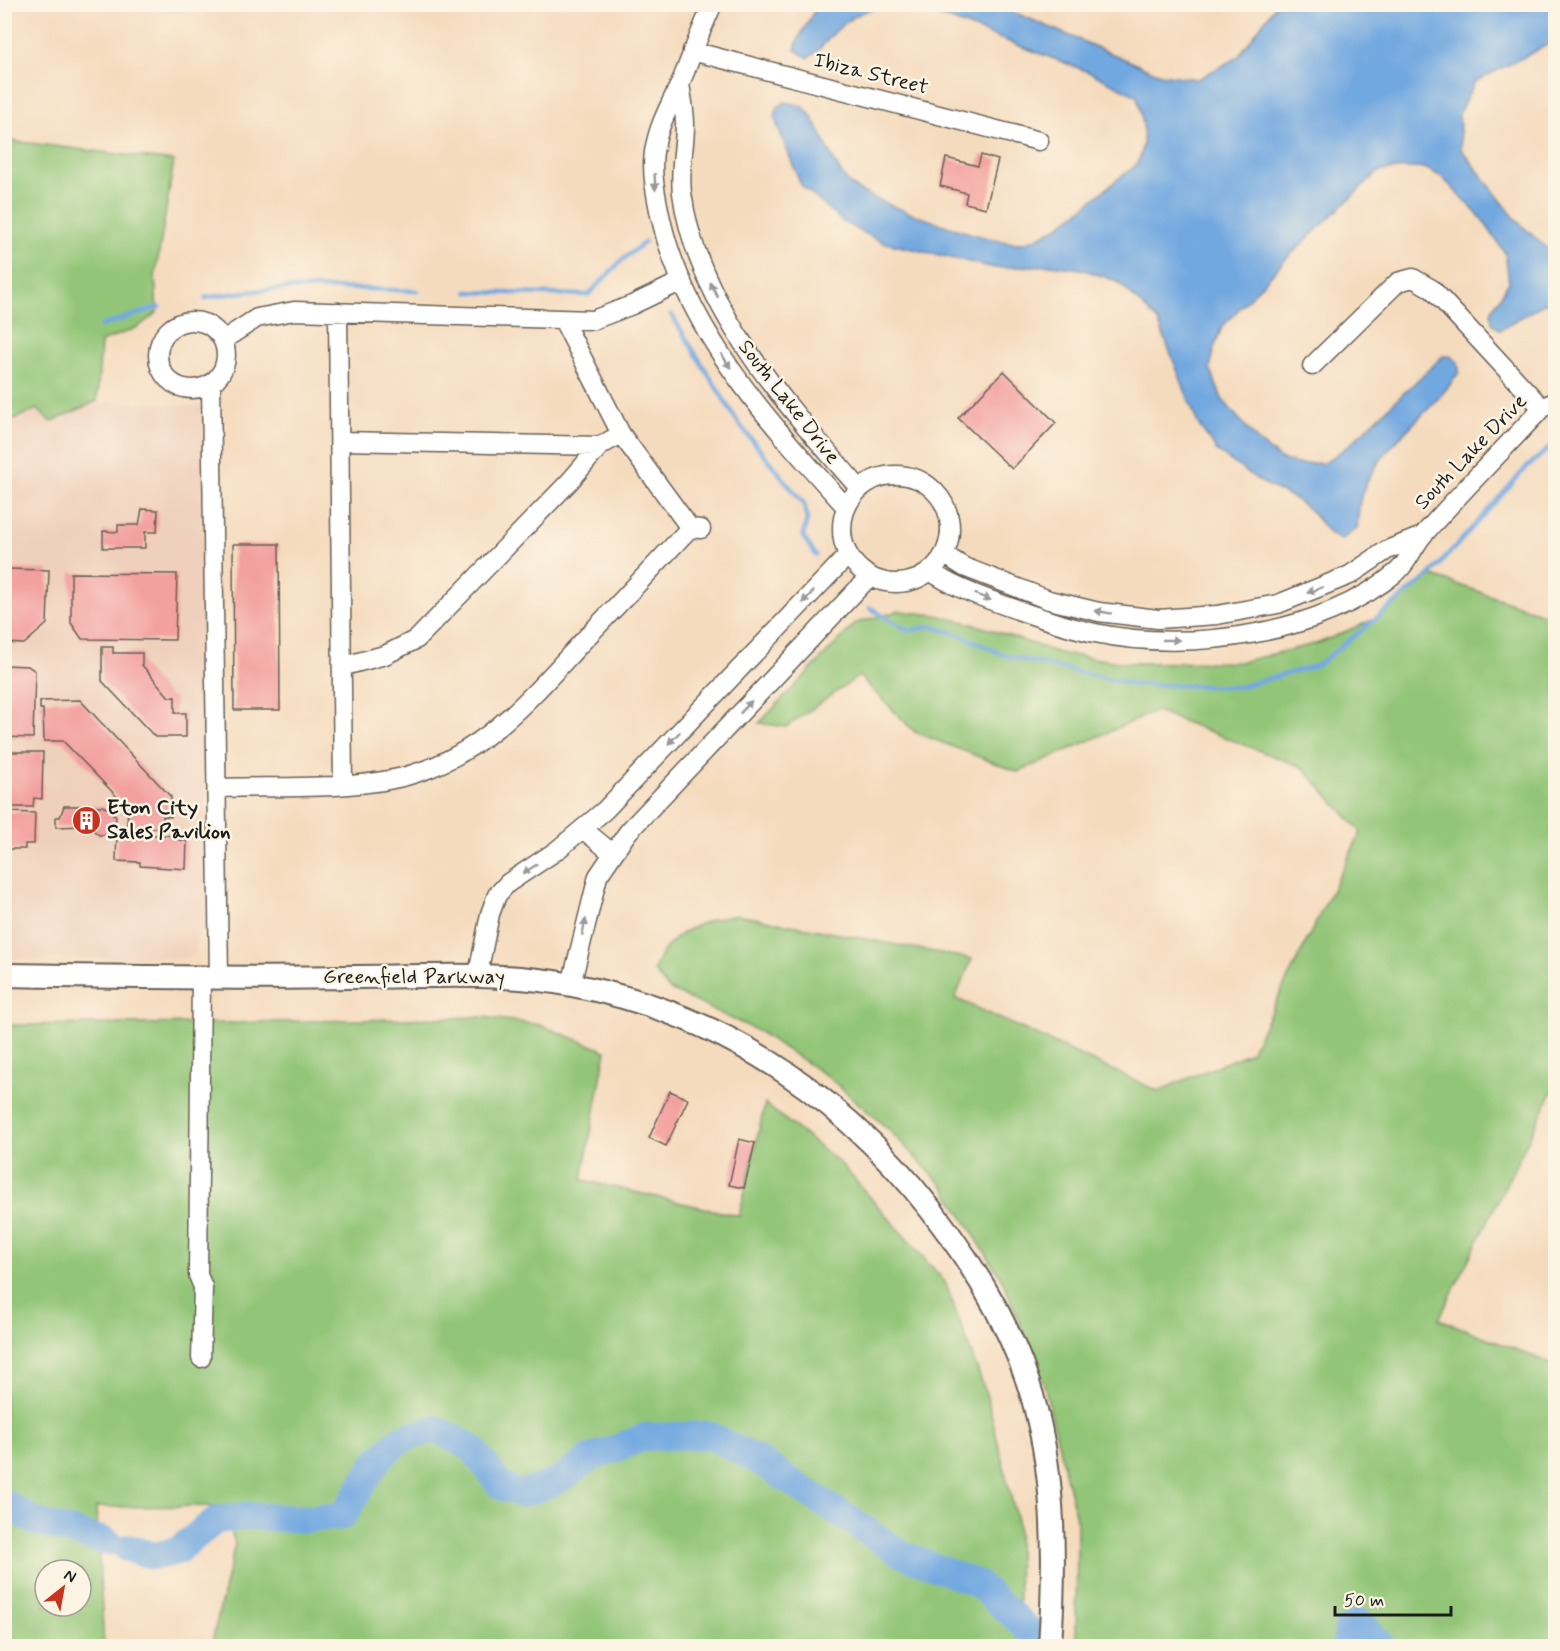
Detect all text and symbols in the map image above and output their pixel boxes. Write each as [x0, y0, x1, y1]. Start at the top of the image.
street label: Ibiza Street [811, 46, 931, 102]
one-way arrow [650, 172, 659, 191]
one-way arrow [709, 281, 719, 298]
street label: South Lake Drive [732, 334, 846, 470]
one-way arrow [720, 353, 731, 369]
street label: South Lake Drive [1409, 388, 1533, 516]
one-way arrow [1306, 586, 1324, 595]
one-way arrow [802, 589, 815, 604]
one-way arrow [974, 592, 992, 602]
one-way arrow [1093, 608, 1112, 617]
one-way arrow [1162, 635, 1181, 645]
one-way arrow [739, 700, 753, 714]
one-way arrow [667, 731, 681, 745]
place label: Eton City Sales Pavilion [107, 794, 231, 846]
building icon: Eton City Sales Pavilion [70, 804, 102, 836]
one-way arrow [522, 863, 538, 875]
one-way arrow [579, 918, 589, 937]
street label: Greenfield Parkway [323, 963, 505, 991]
north arrow [33, 1558, 93, 1618]
text: N [60, 1565, 80, 1588]
scale bar [1335, 1579, 1450, 1617]
text: 50 m [1344, 1589, 1384, 1613]

